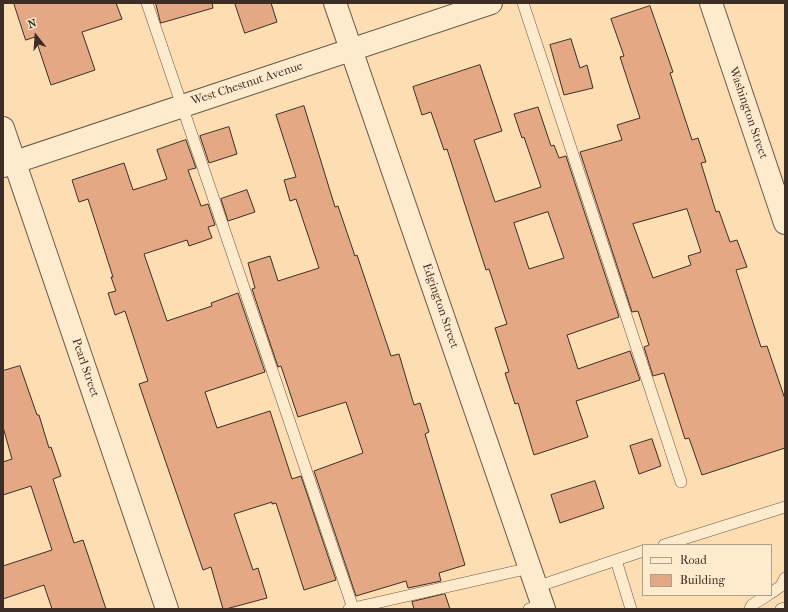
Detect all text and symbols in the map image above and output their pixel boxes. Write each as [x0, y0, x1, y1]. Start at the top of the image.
north arrow [16, 16, 56, 56]
text: N [26, 17, 38, 31]
street label: West Chestnut Avenue [189, 59, 305, 109]
street label: Washington Street [726, 65, 770, 161]
street label: Edgington Street [419, 262, 461, 350]
street label: Pearl Street [68, 337, 102, 399]
legend [642, 544, 772, 596]
text: Road [680, 553, 707, 567]
text: Building [680, 573, 725, 587]

